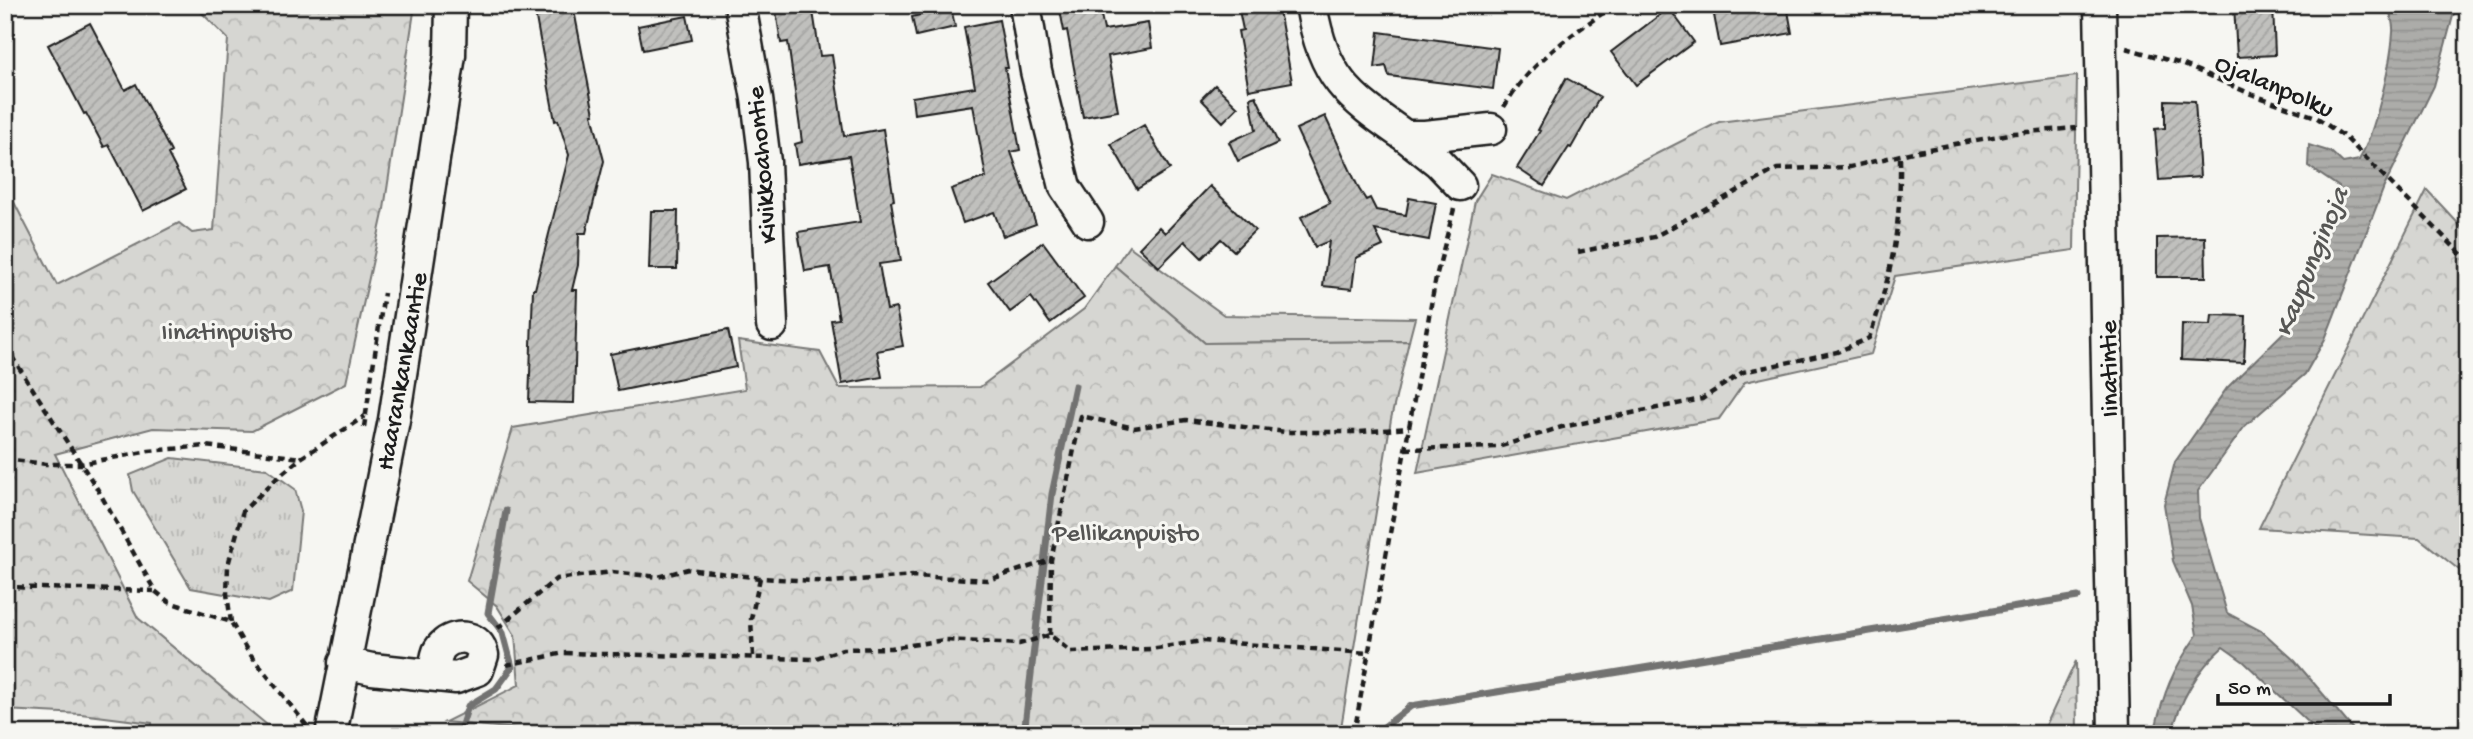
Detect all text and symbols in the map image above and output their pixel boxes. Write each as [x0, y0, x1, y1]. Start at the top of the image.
street label: Ojalanpolku [2209, 49, 2337, 127]
street label: Kivikkoahontie [742, 84, 787, 244]
water label: Kaupunginoja [2268, 182, 2359, 342]
street label: Haarankankaantie [372, 270, 437, 473]
park label: Iinatinpuisto [161, 319, 293, 350]
street label: Iinatintie [2095, 320, 2128, 418]
park label: Pellikanpuisto [1051, 520, 1200, 551]
scale bar [2218, 662, 2389, 706]
text: 50 m [2228, 678, 2271, 703]

